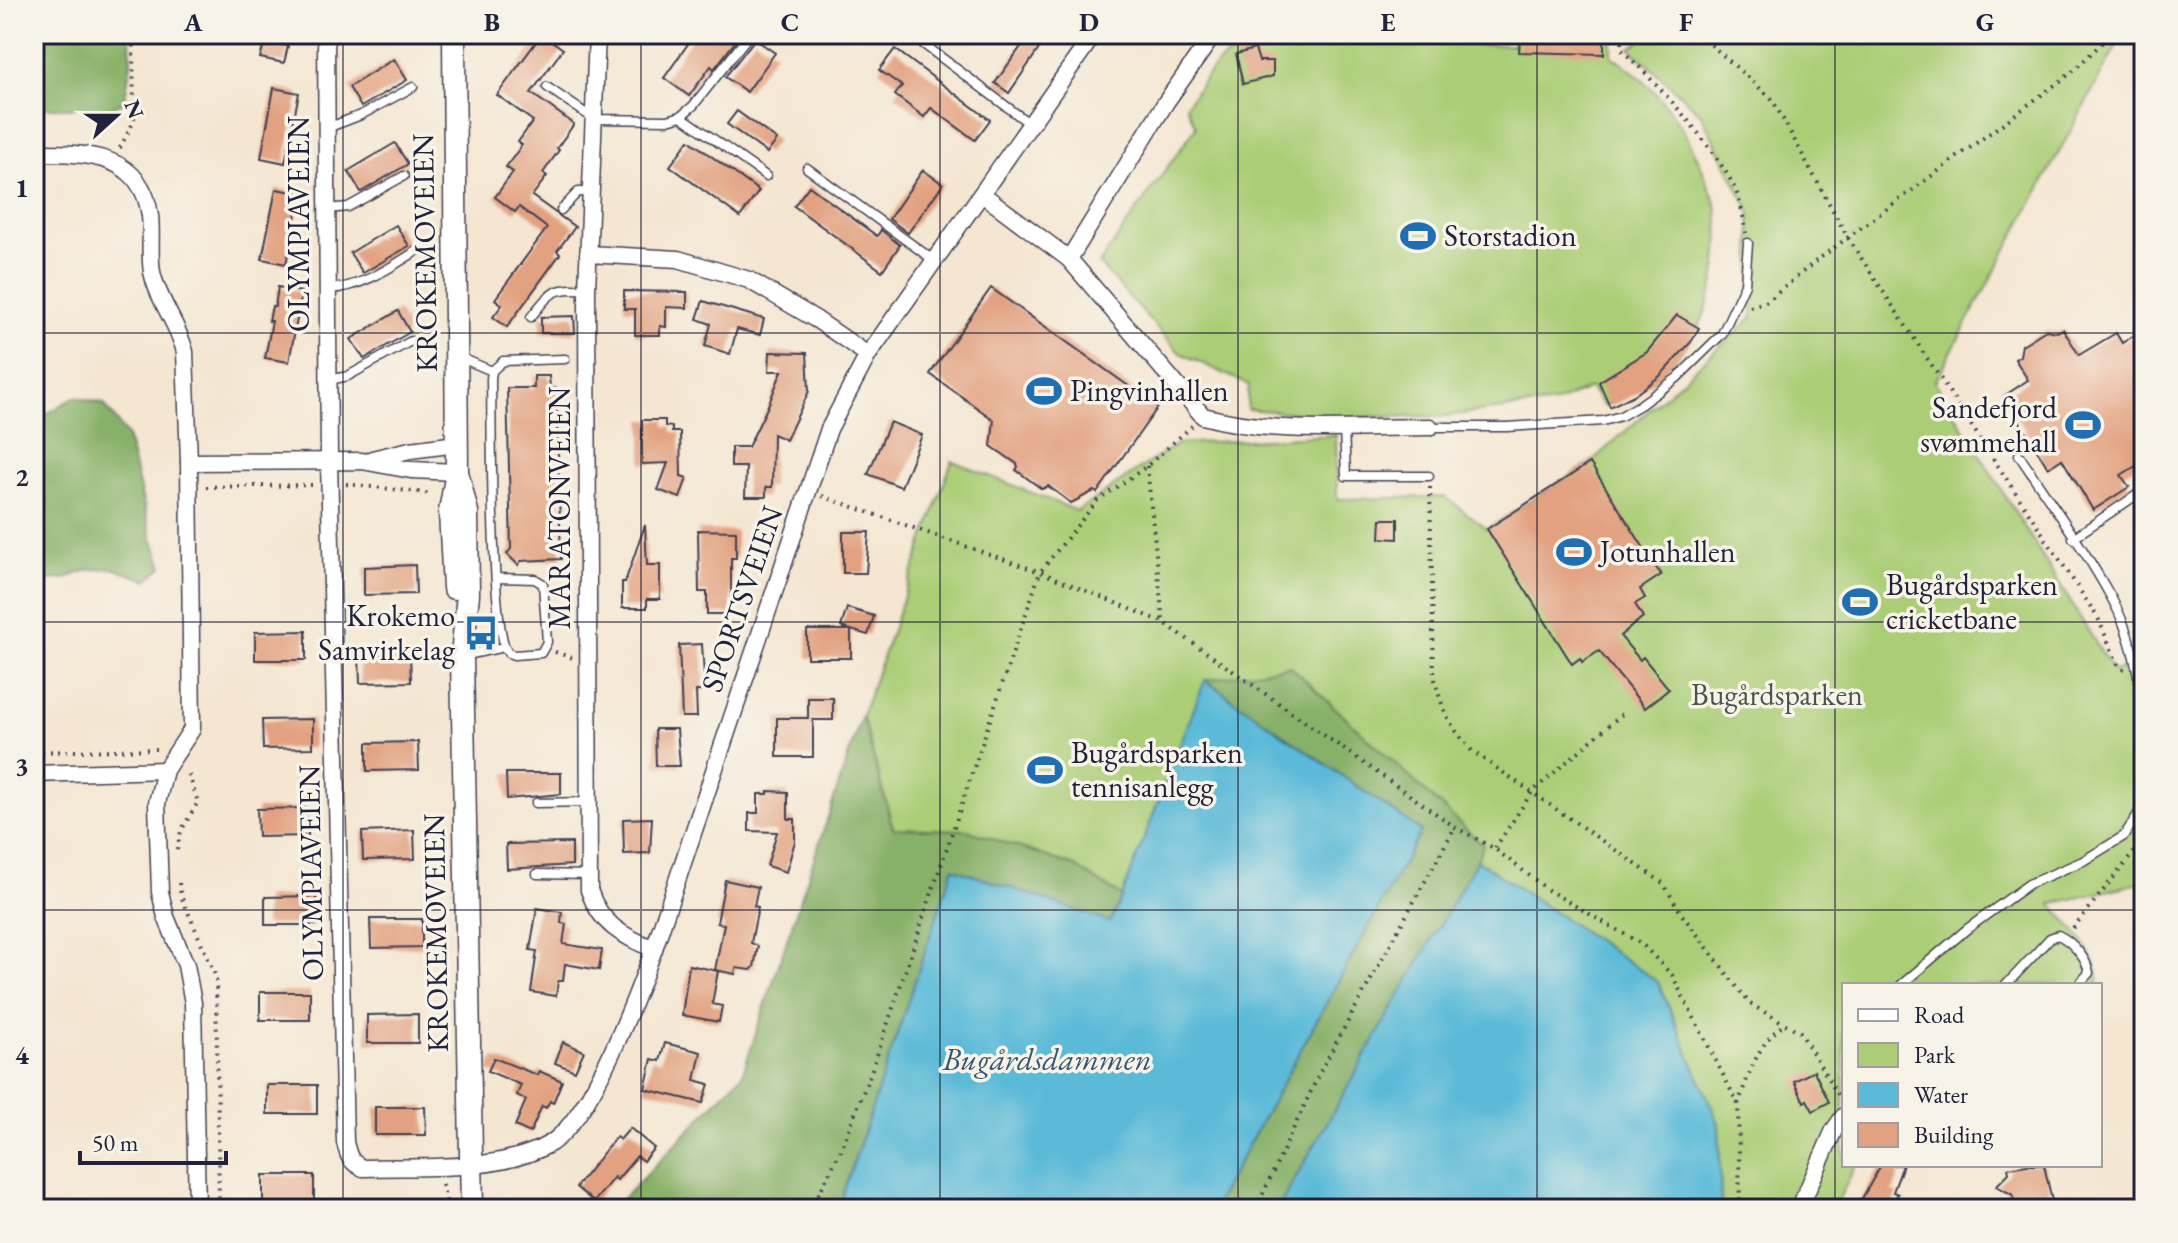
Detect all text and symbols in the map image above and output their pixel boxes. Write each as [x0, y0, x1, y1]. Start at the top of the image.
text: A [183, 5, 203, 39]
text: B [484, 5, 500, 39]
text: C [781, 5, 799, 39]
text: D [1079, 5, 1099, 39]
text: E [1381, 5, 1396, 39]
text: F [1679, 5, 1693, 39]
text: G [1976, 5, 1995, 39]
north arrow [76, 76, 156, 156]
text: N [117, 96, 151, 123]
street label: OLYMPIAVEIEN [279, 116, 318, 332]
street label: KROKEMOVEIEN [403, 133, 446, 373]
text: 1 [15, 171, 29, 205]
place label: Storstadion [1444, 216, 1577, 255]
sports icon: Storstadion [1399, 217, 1437, 255]
place label: Pingvinhallen [1070, 371, 1229, 410]
sports icon: Pingvinhallen [1025, 372, 1063, 410]
street label: MARATONVEIEN [540, 387, 579, 629]
place label: Sandefjord svømmehall [1920, 388, 2058, 461]
sports icon: Sandefjord svømmehall [2064, 406, 2102, 444]
text: 2 [15, 460, 29, 494]
street label: SPORTSVEIEN [692, 501, 792, 697]
place label: Jotunhallen [1597, 532, 1736, 571]
sports icon: Jotunhallen [1555, 533, 1593, 571]
place label: Bugårdsparken cricketbane [1886, 565, 2058, 638]
sports icon: Bugårdsparken cricketbane [1841, 583, 1879, 621]
place label: Krokemo Samvirkelag [318, 596, 456, 669]
bus stop icon: Krokemo Samvirkelag [462, 614, 500, 652]
park label: Bugårdsparken [1691, 675, 1863, 714]
place label: Bugårdsparken tennisanlegg [1071, 733, 1243, 806]
text: 3 [15, 749, 29, 783]
sports icon: Bugårdsparken tennisanlegg [1026, 751, 1064, 789]
street label: OLYMPIAVEIEN [289, 764, 332, 981]
street label: KROKEMOVEIEN [414, 813, 457, 1053]
legend [1842, 983, 2102, 1167]
text: Road [1914, 999, 1965, 1030]
text: 4 [15, 1038, 29, 1072]
water label: Bugårdsdammen [942, 1038, 1152, 1080]
text: Park [1914, 1039, 1956, 1070]
text: Water [1914, 1079, 1968, 1110]
scale bar [80, 1115, 226, 1165]
text: Building [1914, 1119, 1994, 1150]
text: 50 m [92, 1127, 139, 1158]

